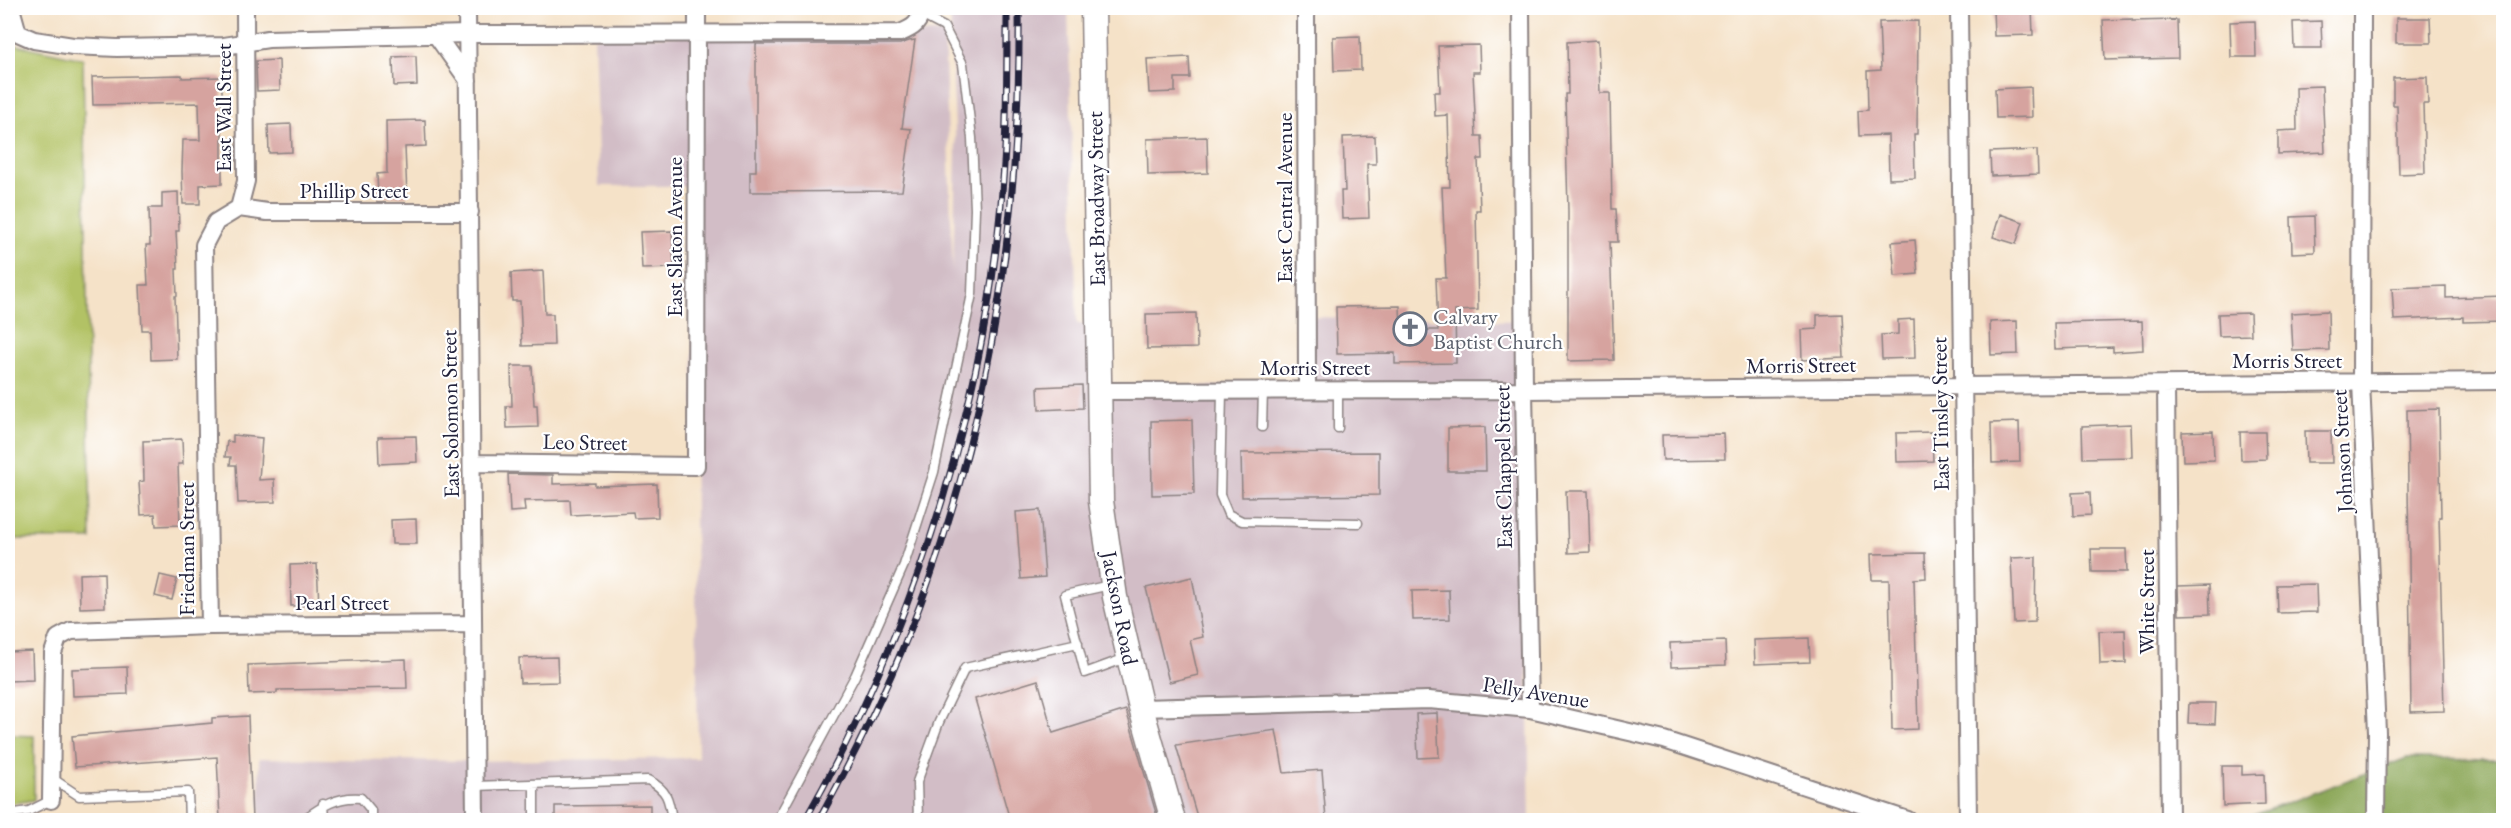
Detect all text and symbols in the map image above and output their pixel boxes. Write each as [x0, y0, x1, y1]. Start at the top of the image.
street label: East Wall Street [209, 43, 238, 173]
street label: East Broadway Street [1080, 111, 1112, 287]
street label: East Central Avenue [1270, 112, 1299, 283]
street label: East Slaton Avenue [660, 156, 689, 317]
street label: Phillip Street [300, 176, 409, 205]
place label: Calvary Baptist Church [1433, 302, 1563, 356]
church icon: Calvary Baptist Church [1392, 311, 1428, 347]
street label: East Solomon Street [434, 329, 466, 498]
street label: East Tinsley Street [1924, 337, 1956, 491]
street label: Morris Street [2232, 346, 2342, 375]
street label: Morris Street [1746, 350, 1856, 380]
street label: Morris Street [1260, 353, 1370, 382]
street label: East Chappel Street [1487, 385, 1519, 549]
street label: Johnson Street [2324, 389, 2360, 515]
street label: Leo Street [542, 427, 628, 457]
street label: Friedman Street [172, 482, 201, 616]
street label: Jackson Road [1094, 547, 1145, 668]
street label: White Street [2132, 549, 2161, 655]
street label: Pearl Street [295, 588, 389, 617]
street label: Pelly Avenue [1481, 669, 1592, 715]

